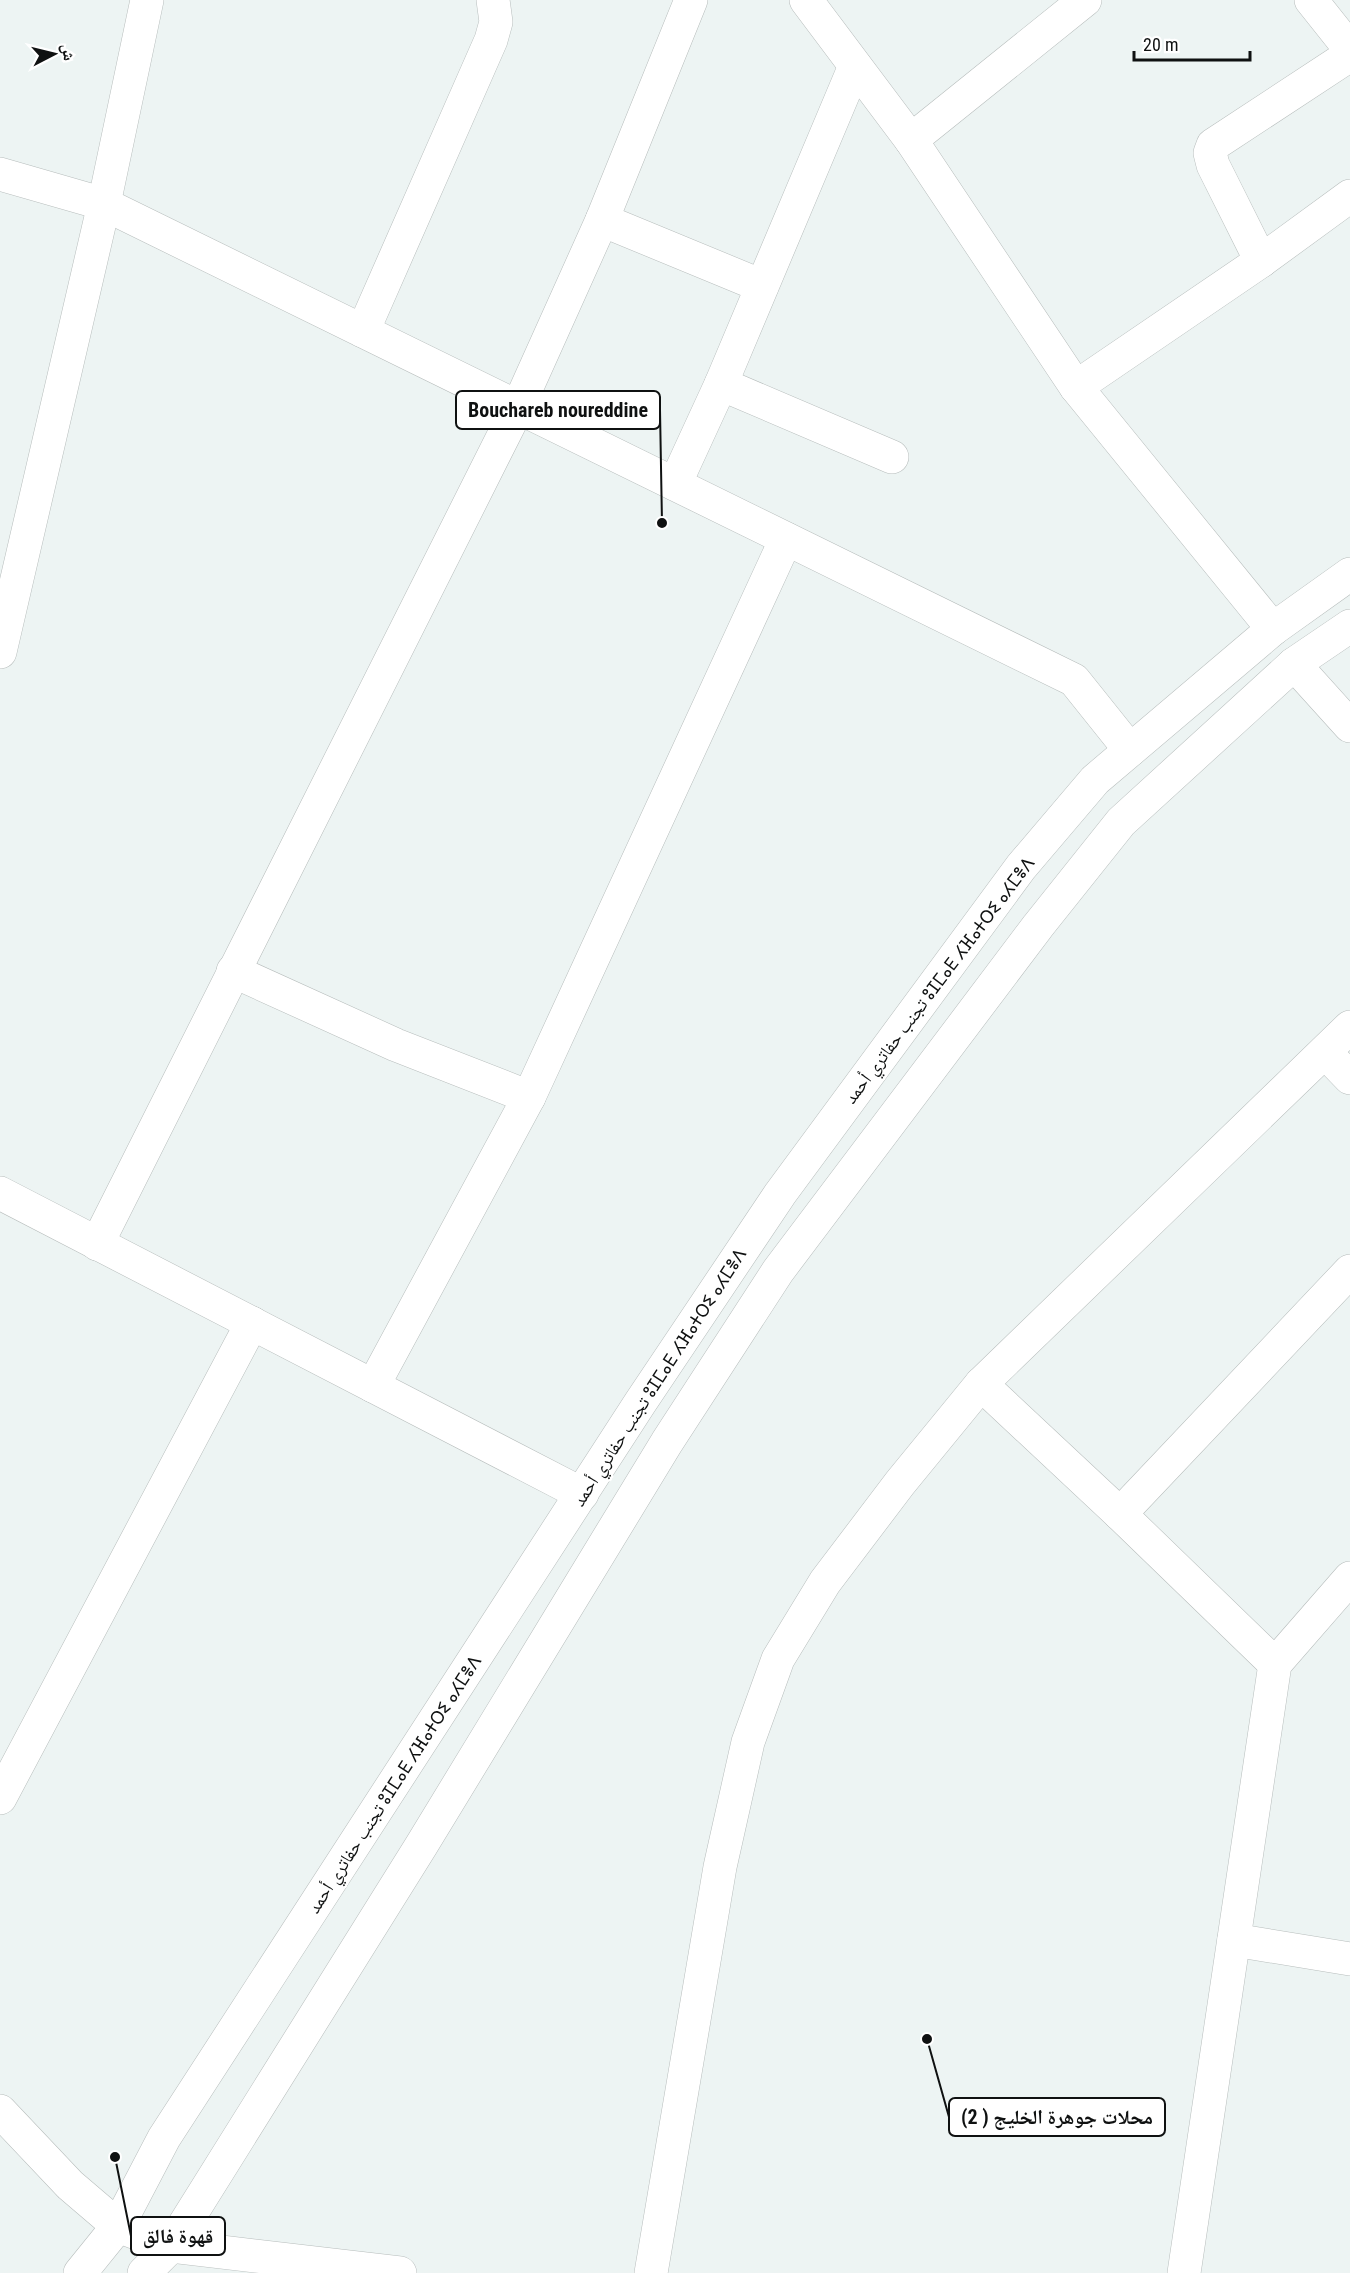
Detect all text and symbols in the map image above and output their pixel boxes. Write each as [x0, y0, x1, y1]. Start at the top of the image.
north arrow [24, 24, 84, 84]
scale bar [1134, 24, 1250, 62]
text: 20 m [1143, 34, 1178, 55]
text: ش [58, 43, 79, 62]
callout: Bouchareb noureddine [456, 391, 660, 429]
text: Bouchareb noureddine [468, 398, 648, 422]
street label: تجنب حفاتري أحمد ⵓⵊⵎⴰⴹ ⵃⴼⴰⵜⵔⵉ ⴰⵃⵎⴻⴷ [839, 853, 1042, 1110]
street label: تجنب حفاتري أحمد ⵓⵊⵎⴰⴹ ⵃⴼⴰⵜⵔⵉ ⴰⵃⵎⴻⴷ [568, 1244, 754, 1512]
street label: تجنب حفاتري أحمد ⵓⵊⵎⴰⴹ ⵃⴼⴰⵜⵔⵉ ⴰⵃⵎⴻⴷ [303, 1651, 489, 1919]
callout: محلات جوهرة الخليج ( 2) [949, 2098, 1165, 2136]
text: محلات جوهرة الخليج ( 2) [961, 2105, 1153, 2130]
callout: قهوة فالق [131, 2217, 225, 2255]
text: قهوة فالق [143, 2224, 213, 2249]

